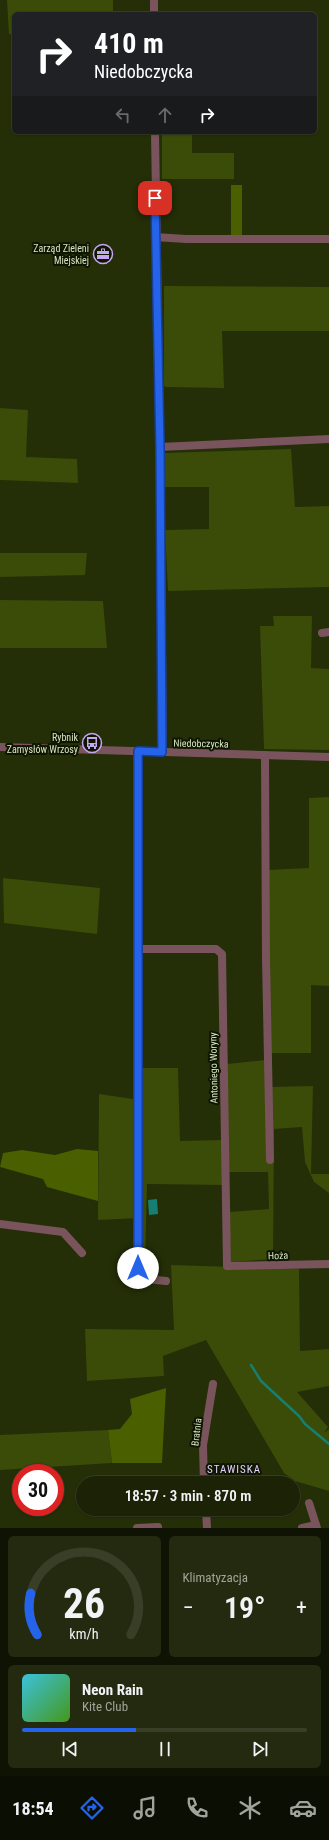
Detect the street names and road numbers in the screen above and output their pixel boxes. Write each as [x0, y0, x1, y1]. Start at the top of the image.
street label: Niedobczycka [173, 738, 229, 749]
street label: Antoniego Woryny [207, 1032, 220, 1104]
street label: Hoża [268, 1250, 289, 1261]
street label: Bratnia [189, 1417, 204, 1447]

